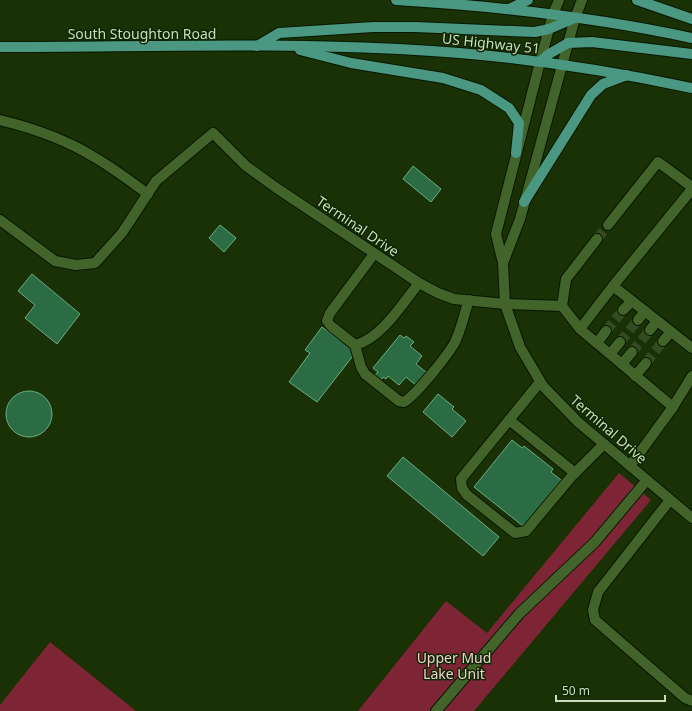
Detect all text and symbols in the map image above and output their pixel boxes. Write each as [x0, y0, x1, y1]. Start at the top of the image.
street label: South Stoughton Road [68, 24, 216, 43]
street label: US Highway 51 [441, 28, 541, 58]
street label: Terminal Drive [313, 191, 403, 261]
street label: Terminal Drive [567, 390, 651, 468]
park label: Upper Mud Lake Unit [417, 648, 491, 683]
scale bar [556, 677, 665, 703]
text: 50 m [562, 682, 590, 699]

